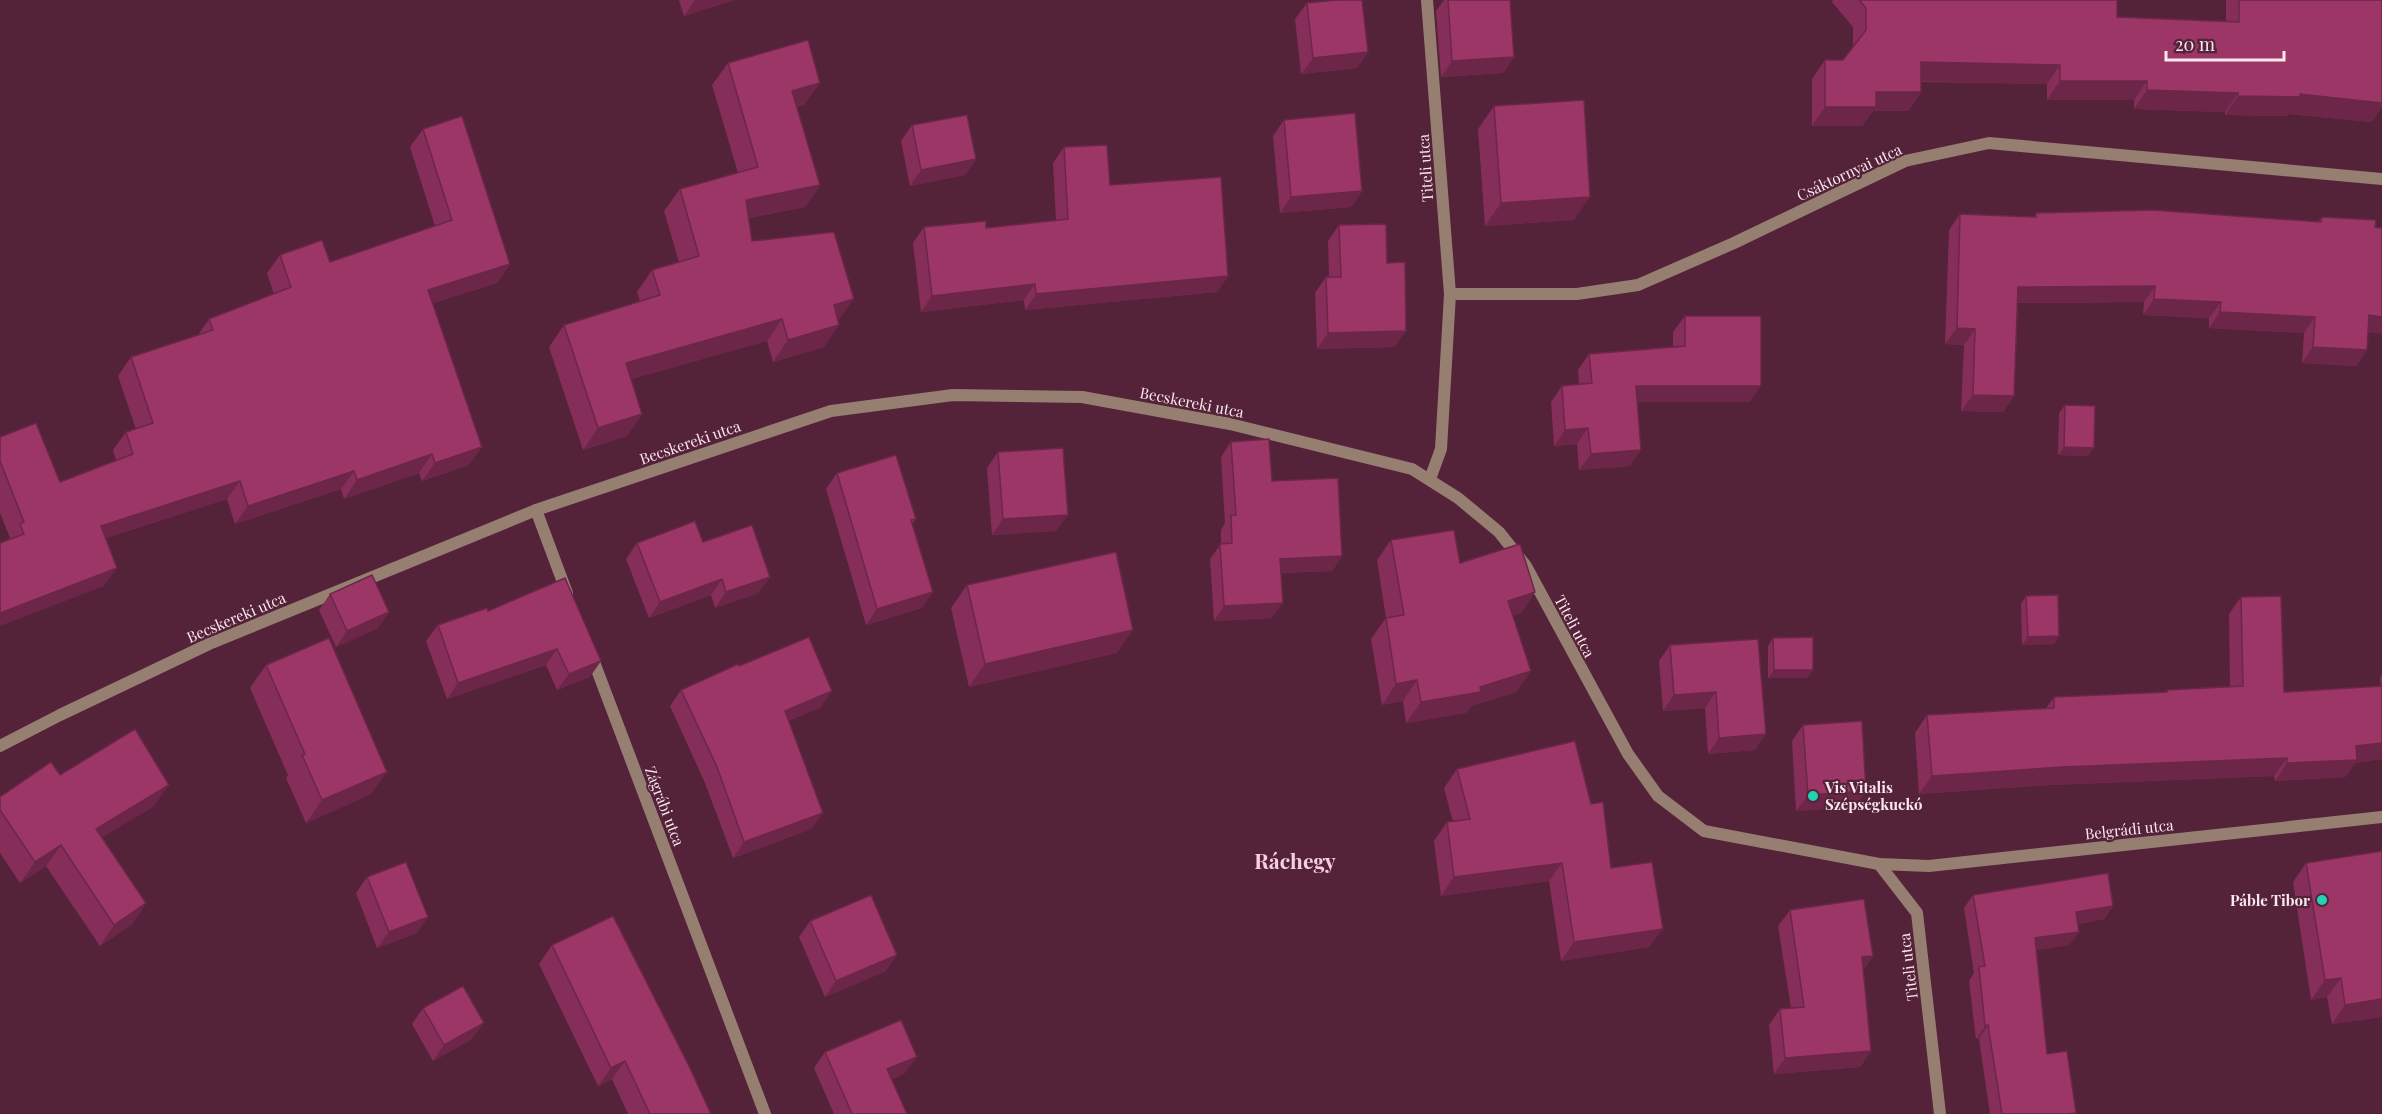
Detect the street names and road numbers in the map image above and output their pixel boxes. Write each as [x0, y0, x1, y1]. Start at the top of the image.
street label: Titeli utca [1413, 133, 1437, 203]
street label: Csáktornyai utca [1793, 139, 1905, 205]
street label: Becskereki utca [1138, 382, 1246, 422]
street label: Becskereki utca [637, 415, 744, 469]
street label: Becskereki utca [184, 587, 289, 647]
street label: Titeli utca [1550, 591, 1600, 661]
street label: Zágrábi utca [641, 763, 690, 849]
street label: Belgrádi utca [2084, 814, 2175, 844]
street label: Titeli utca [1894, 932, 1922, 1002]

